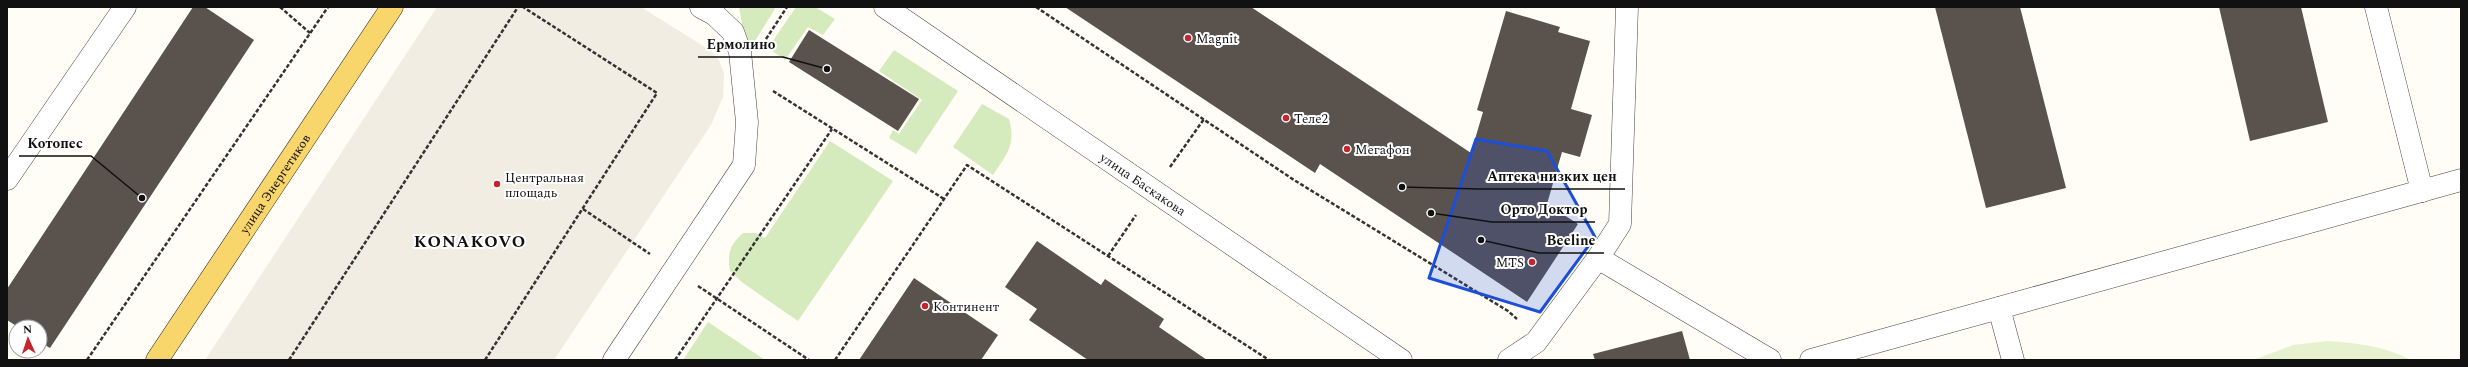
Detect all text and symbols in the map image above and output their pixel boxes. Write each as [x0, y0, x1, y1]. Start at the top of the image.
place label: Magnit [1196, 29, 1238, 49]
callout: Ермолино [698, 31, 783, 57]
marker: Magnit [1183, 33, 1193, 43]
text: Ермолино [707, 34, 776, 55]
place label: Теле2 [1294, 109, 1328, 129]
marker: Теле2 [1281, 113, 1291, 123]
callout: Котопес [19, 130, 91, 156]
street label: улица Энергетиков [234, 130, 316, 239]
text: Котопес [27, 133, 83, 154]
place label: Мегафон [1355, 140, 1410, 160]
marker: Мегафон [1342, 144, 1352, 154]
street label: улица Баскакова [1095, 147, 1190, 222]
callout: Аптека низких цен [1479, 163, 1625, 189]
text: Аптека низких цен [1487, 166, 1617, 187]
place label: Центральная площадь [505, 168, 584, 203]
marker: Центральная площадь [492, 179, 502, 189]
callout: Орто Доктор [1492, 196, 1595, 222]
text: Орто Доктор [1501, 199, 1587, 220]
callout: Beeline [1539, 227, 1604, 253]
district label: KONAKOVO [414, 229, 526, 255]
text: Beeline [1547, 230, 1596, 251]
place label: MTS [1496, 253, 1524, 273]
marker: MTS [1527, 257, 1537, 267]
place label: Континент [933, 297, 999, 317]
marker: Континент [920, 301, 930, 311]
north arrow [8, 319, 48, 359]
text: N [23, 321, 32, 338]

